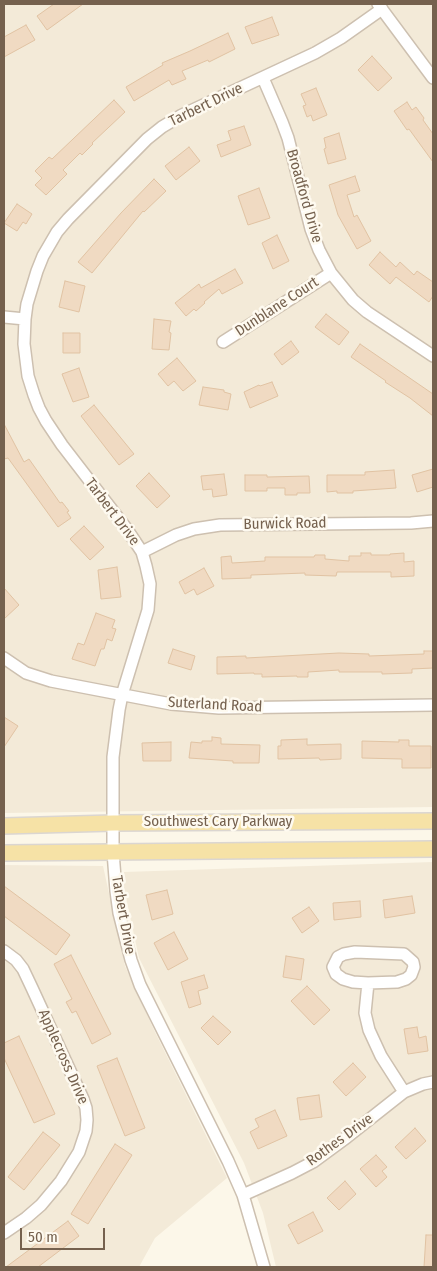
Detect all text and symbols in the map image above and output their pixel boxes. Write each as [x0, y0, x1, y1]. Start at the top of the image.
street label: Tarbert Drive [166, 79, 246, 131]
street label: Broadford Drive [282, 147, 326, 245]
street label: Dunblane Court [232, 273, 322, 341]
street label: Tarbert Drive [81, 475, 143, 549]
street label: Burwick Road [243, 514, 327, 534]
street label: Suterland Road [167, 694, 263, 716]
street label: Southwest Cary Parkway [144, 813, 292, 831]
street label: Tarbert Drive [107, 874, 139, 956]
street label: Applecross Drive [34, 1007, 92, 1107]
street label: Rothes Drive [303, 1110, 377, 1170]
scale bar [22, 1218, 108, 1250]
text: 50 m [28, 1228, 58, 1246]

